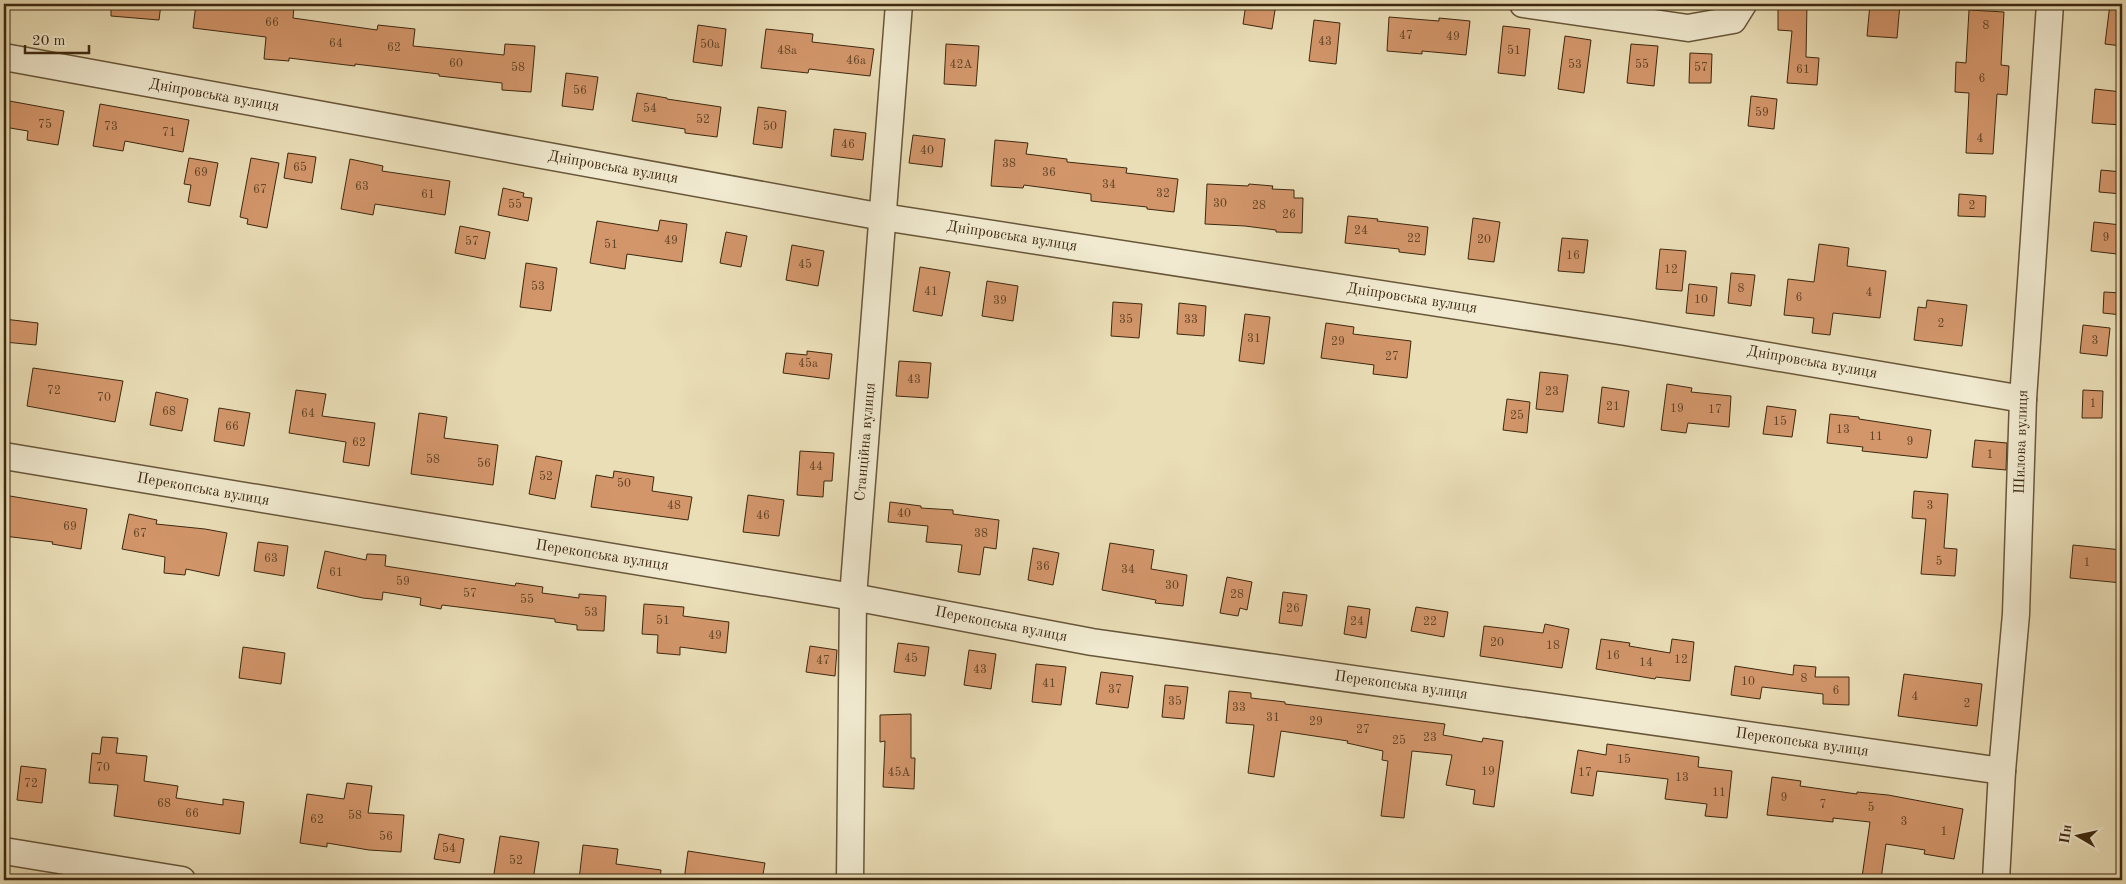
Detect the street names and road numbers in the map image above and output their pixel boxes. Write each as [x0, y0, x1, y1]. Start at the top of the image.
street label: Дніпровська вулиця [148, 77, 280, 115]
street label: Дніпровська вулиця [547, 149, 679, 187]
street label: Дніпровська вулиця [946, 219, 1078, 255]
street label: Дніпровська вулиця [1346, 281, 1478, 317]
street label: Дніпровська вулиця [1746, 344, 1878, 382]
street label: Станційна вулиця [853, 382, 879, 502]
street label: Шилова вулиця [2013, 389, 2031, 494]
street label: Перекопська вулиця [136, 471, 271, 509]
street label: Перекопська вулиця [534, 538, 670, 574]
street label: Перекопська вулиця [934, 605, 1069, 645]
street label: Перекопська вулиця [1333, 669, 1469, 703]
street label: Перекопська вулиця [1734, 726, 1870, 760]

